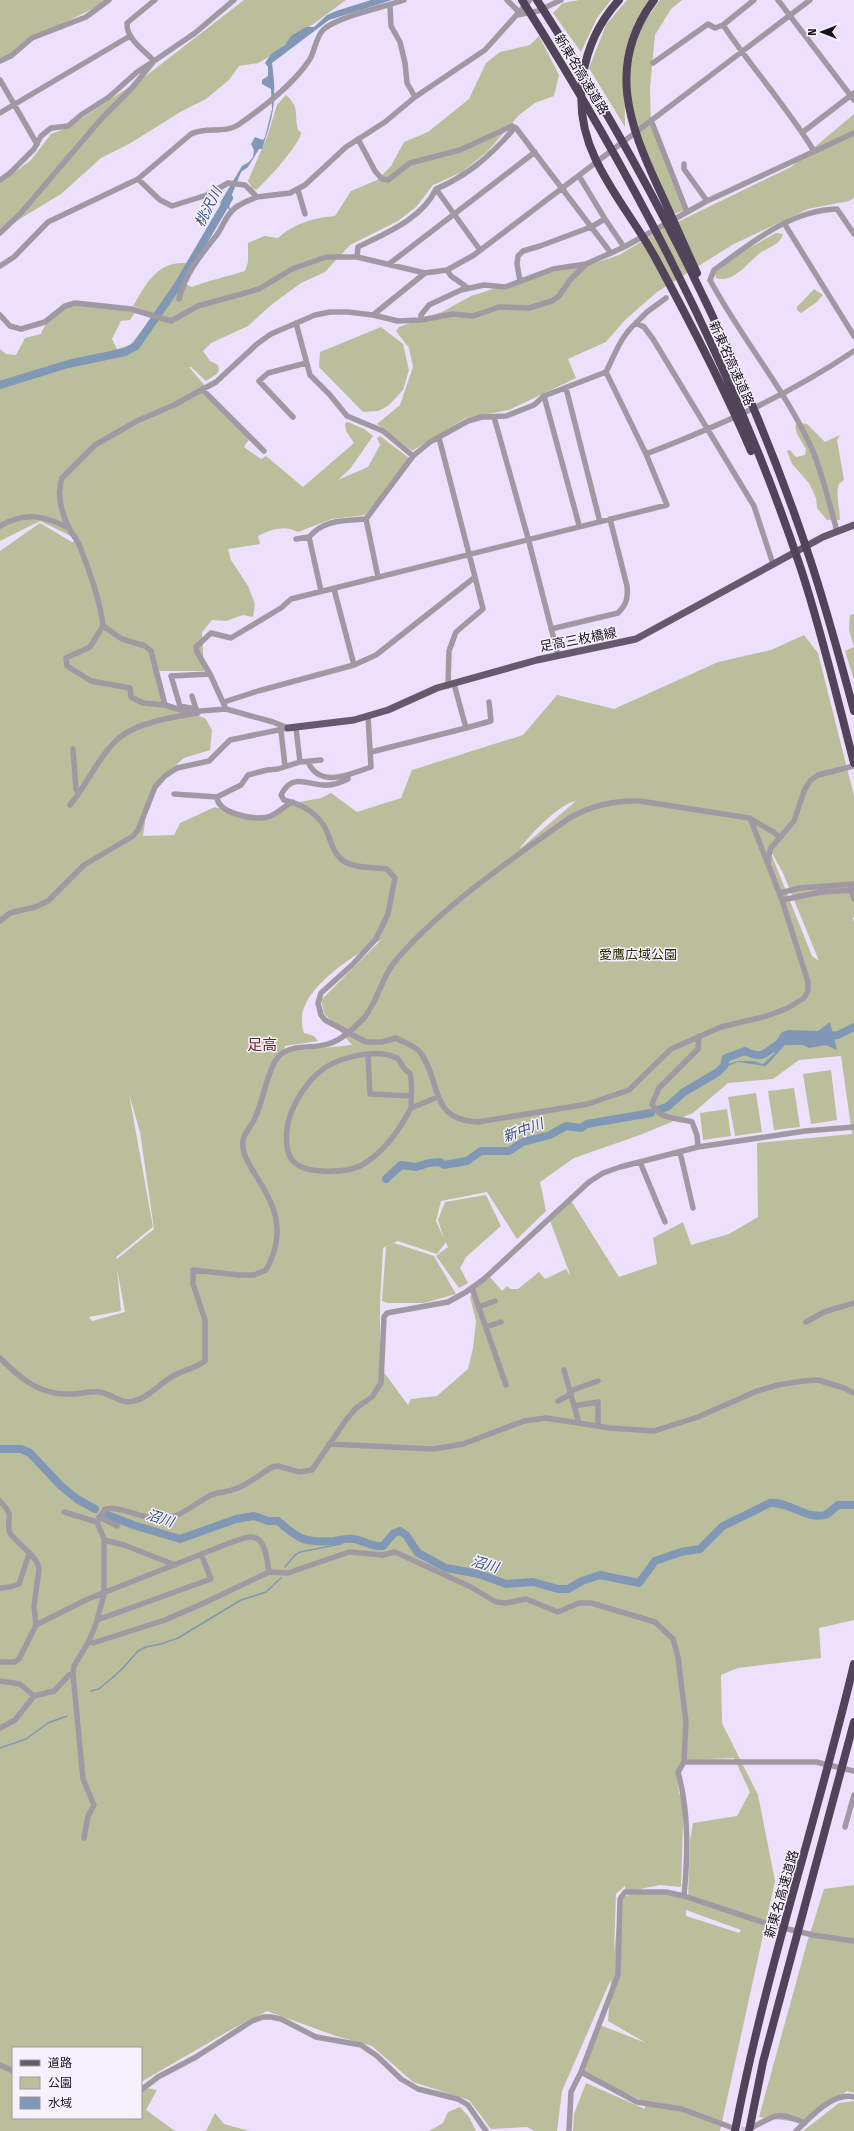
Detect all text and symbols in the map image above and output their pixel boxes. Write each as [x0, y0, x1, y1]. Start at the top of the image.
north arrow [802, 12, 842, 52]
text: N [806, 28, 819, 36]
street label: 新東名高速道路 [552, 31, 611, 117]
water label: 桃沢川 [191, 183, 226, 230]
street label: 新東名高速道路 [706, 319, 757, 408]
street label: 足高三枚橋線 [538, 625, 618, 654]
park label: 愛鷹広域公園 [599, 947, 677, 962]
district label: 足高 [247, 1036, 277, 1054]
water label: 新中川 [501, 1115, 548, 1146]
water label: 沼川 [144, 1506, 178, 1532]
water label: 沼川 [469, 1552, 503, 1577]
street label: 新東名高速道路 [762, 1848, 801, 1940]
legend [12, 2047, 142, 2119]
text: 道路 [48, 2056, 72, 2070]
text: 公園 [48, 2076, 72, 2090]
text: 水域 [48, 2096, 72, 2110]

